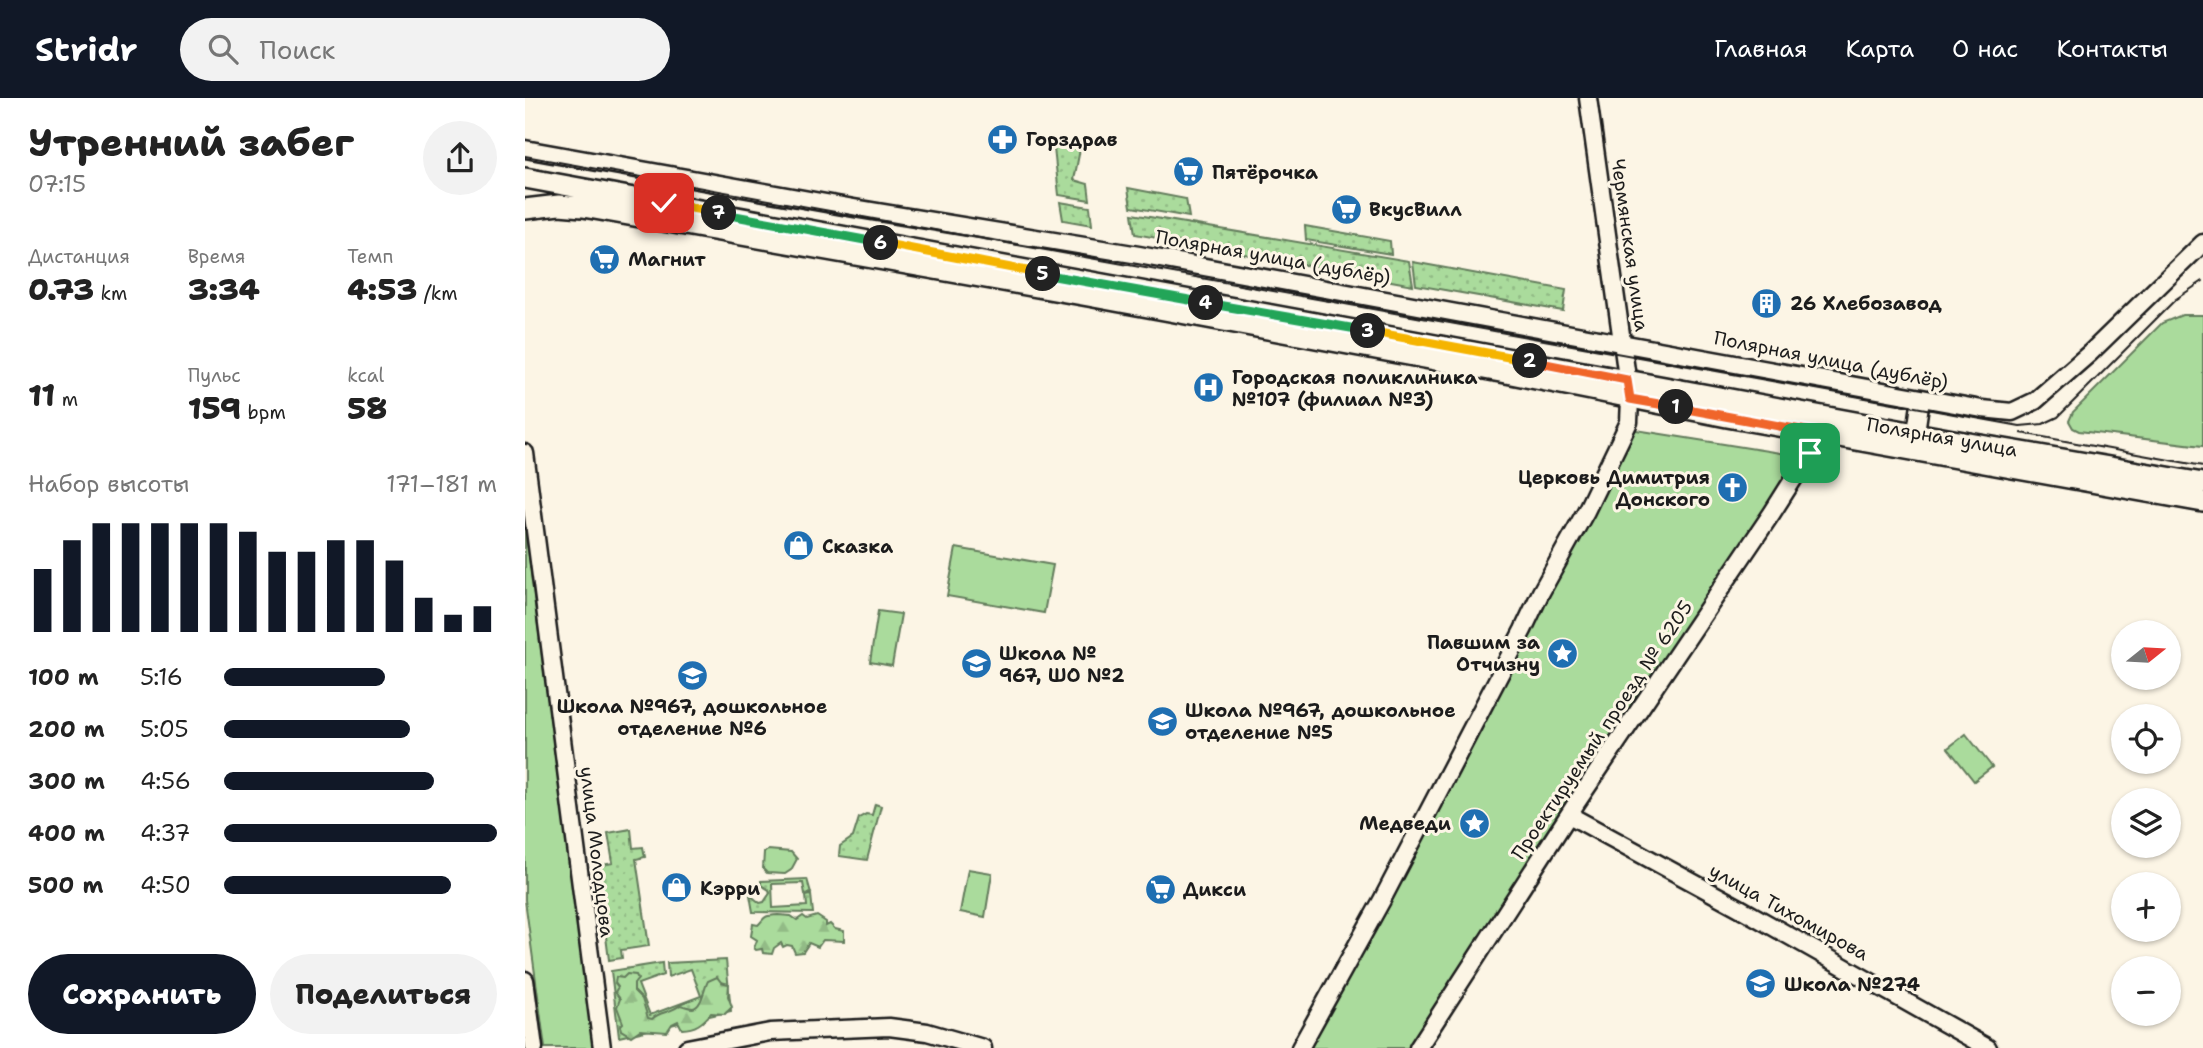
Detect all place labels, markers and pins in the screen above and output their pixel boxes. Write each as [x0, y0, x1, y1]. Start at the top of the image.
pharmacy icon: Горздрав [986, 122, 1020, 156]
place label: Горздрав [1026, 127, 1118, 152]
supermarket icon: Пятёрочка [1172, 155, 1206, 189]
place label: Пятёрочка [1212, 160, 1318, 185]
pin [634, 173, 694, 233]
supermarket icon: ВкусВилл [1329, 192, 1363, 226]
pin: 7 [701, 195, 737, 230]
place label: ВкусВилл [1369, 197, 1462, 222]
pin: 6 [863, 226, 899, 260]
supermarket icon: Магнит [588, 242, 622, 276]
place label: Магнит [628, 247, 706, 272]
pin: 5 [1025, 256, 1061, 292]
pin: 4 [1189, 286, 1223, 320]
building icon: 26 Хлебозавод [1750, 286, 1784, 320]
place label: 26 Хлебозавод [1790, 291, 1942, 316]
pin: 3 [1351, 314, 1385, 348]
pin: 2 [1513, 344, 1548, 378]
place label: Городская поликлиника №107 (филиал №3) [1232, 365, 1477, 412]
hospital icon: Городская поликлиника №107 (филиал №3) [1192, 371, 1226, 405]
pin: 1 [1659, 390, 1693, 424]
pin [1780, 423, 1840, 483]
place label: Церковь Димитрия Донского [1518, 465, 1710, 512]
church icon: Церковь Димитрия Донского [1716, 471, 1750, 505]
shop icon: Сказка [782, 529, 816, 563]
place label: Сказка [822, 534, 893, 559]
place label: Павшим за Отчизну [1427, 630, 1540, 677]
place icon: Павшим за Отчизну [1546, 636, 1580, 670]
place label: Школа № 967, ШО №2 [999, 641, 1125, 688]
school or university icon: Школа № 967, ШО №2 [959, 647, 993, 681]
school or university icon: Школа №967, дошкольное отделение №6 [675, 658, 709, 692]
place label: Школа №967, дошкольное отделение №6 [557, 694, 827, 741]
place label: Школа №967, дошкольное отделение №5 [1185, 698, 1456, 745]
school or university icon: Школа №967, дошкольное отделение №5 [1145, 704, 1179, 738]
place icon: Медведи [1457, 806, 1491, 840]
place label: Медведи [1359, 811, 1451, 836]
shop icon: Кэрри [660, 871, 694, 905]
supermarket icon: Дикси [1143, 872, 1177, 906]
place label: Кэрри [700, 876, 760, 901]
place label: Дикси [1183, 877, 1246, 902]
school or university icon: Школа №274 [1744, 967, 1778, 1001]
place label: Школа №274 [1784, 972, 1921, 997]

